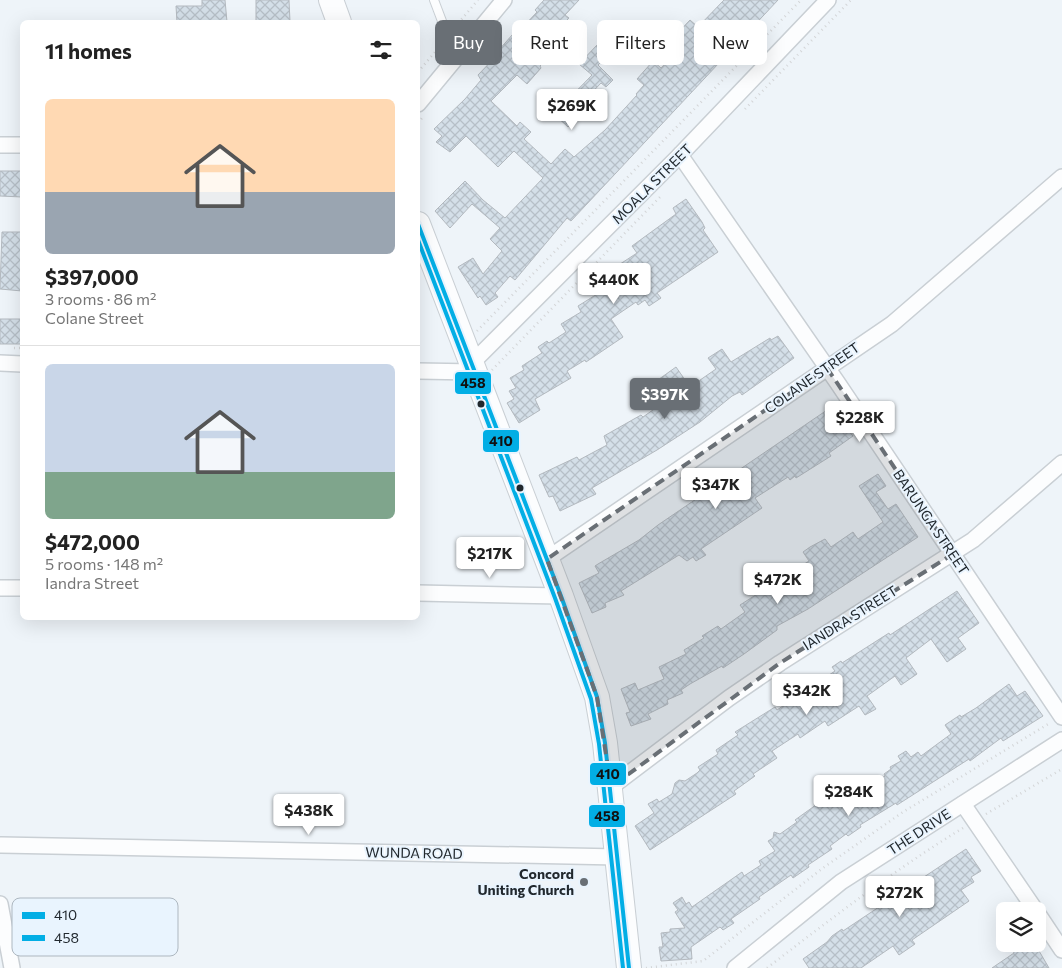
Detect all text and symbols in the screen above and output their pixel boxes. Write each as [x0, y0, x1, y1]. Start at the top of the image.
chip: Buy [435, 20, 502, 65]
chip: Rent [512, 20, 587, 65]
chip: Filters [597, 20, 684, 65]
chip: New [694, 20, 767, 65]
icon: filters [367, 36, 395, 64]
text: 11 homes [45, 38, 132, 63]
pin: $269K [537, 88, 607, 131]
text: $269K [548, 95, 596, 114]
icon: home [175, 131, 265, 221]
street label: MOALA STREET [608, 140, 695, 227]
pin: $440K [579, 262, 649, 305]
text: $397,000 [45, 264, 139, 289]
text: $440K [589, 269, 639, 288]
text: 3 rooms · 86 m² [45, 289, 156, 308]
text: Colane Street [45, 308, 144, 327]
street label: COLANE STREET [761, 338, 863, 417]
line badge: 458 [454, 371, 492, 395]
text: 458 [460, 374, 486, 391]
pin: $397K [630, 378, 700, 420]
text: $397K [641, 384, 689, 403]
icon: home [175, 397, 265, 487]
unlabelled marker [476, 399, 486, 409]
pin: $228K [825, 400, 895, 443]
text: $228K [836, 407, 884, 426]
line badge: 410 [482, 429, 520, 453]
text: 410 [489, 432, 513, 449]
street label: BARUNGA STREET [890, 466, 973, 578]
pin: $347K [681, 468, 751, 510]
text: $347K [692, 474, 740, 493]
unlabelled marker [515, 483, 525, 493]
text: $472,000 [45, 529, 140, 554]
pin: $217K [455, 536, 525, 579]
text: $217K [467, 543, 513, 562]
text: 5 rooms · 148 m² [45, 554, 163, 573]
pin: $472K [743, 562, 813, 605]
text: $472K [754, 569, 802, 588]
text: Iandra Street [45, 573, 139, 592]
street label: IANDRA STREET [799, 582, 900, 653]
pin: $342K [772, 674, 842, 716]
text: $342K [783, 680, 831, 699]
line badge: 410 [589, 762, 627, 786]
text: 410 [596, 765, 620, 782]
pin: $284K [814, 774, 884, 817]
text: $284K [824, 781, 874, 800]
pin: $438K [274, 794, 344, 836]
text: $438K [284, 800, 334, 819]
line badge: 458 [588, 804, 626, 828]
street label: THE DRIVE [884, 805, 954, 858]
text: 458 [594, 807, 620, 824]
street label: WUNDA ROAD [365, 843, 463, 862]
place label: Concord Uniting Church [477, 865, 574, 898]
marker: Concord Uniting Church [578, 876, 590, 888]
pin: $272K [865, 876, 935, 918]
text: $272K [876, 882, 924, 901]
legend [12, 898, 178, 956]
map controls [996, 902, 1046, 952]
button: layers [996, 902, 1046, 952]
text: 410 [54, 906, 77, 923]
text: 458 [54, 929, 79, 946]

